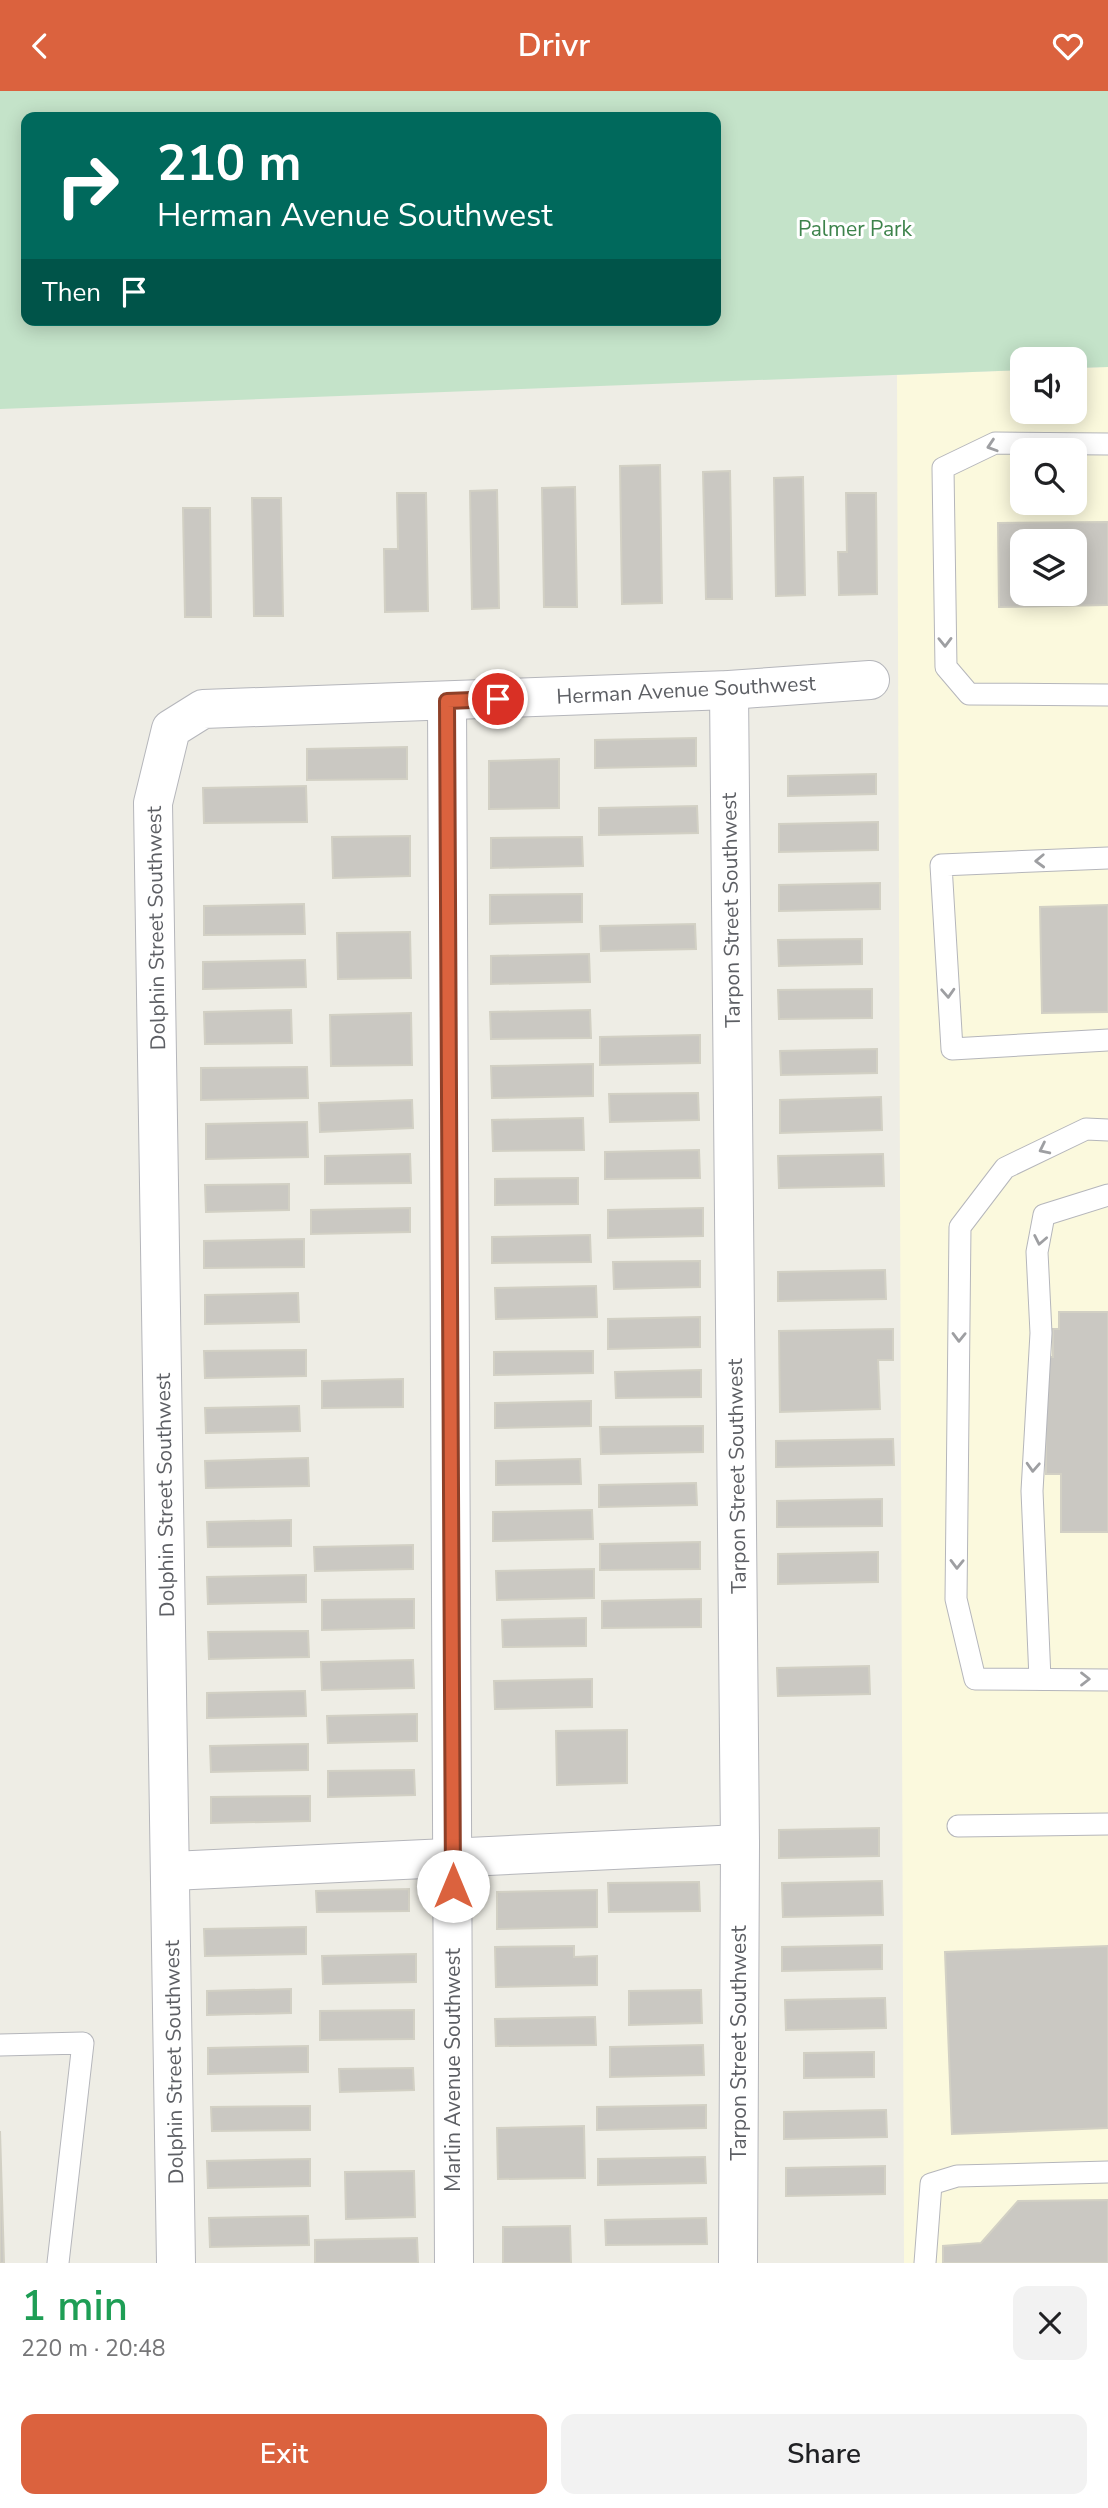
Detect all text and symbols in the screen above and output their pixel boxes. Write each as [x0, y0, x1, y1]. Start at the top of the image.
text: Drivr [518, 24, 590, 67]
icon: back [21, 27, 59, 65]
icon: heart [1049, 27, 1087, 65]
text: 210 m [157, 130, 301, 197]
icon: right [42, 140, 133, 231]
text: Herman Avenue Southwest [157, 194, 553, 237]
park label: Palmer Park [798, 215, 913, 243]
icon: arrive [115, 273, 153, 311]
text: Then [42, 275, 101, 310]
map controls [1010, 347, 1087, 606]
button: sound [1010, 347, 1087, 424]
one-way arrow [986, 438, 998, 453]
button: search [1010, 438, 1087, 515]
button: layers [1010, 529, 1087, 606]
one-way arrow [937, 637, 953, 648]
pin [468, 669, 528, 729]
street label: Herman Avenue Southwest [556, 669, 817, 711]
icon: arrive [479, 680, 517, 718]
street label: Tarpon Street Southwest [715, 792, 747, 1028]
street label: Dolphin Street Southwest [140, 805, 172, 1050]
one-way arrow [1034, 854, 1045, 869]
one-way arrow [941, 988, 956, 999]
one-way arrow [1039, 1141, 1051, 1155]
one-way arrow [1033, 1234, 1048, 1246]
one-way arrow [951, 1332, 967, 1342]
street label: Tarpon Street Southwest [721, 1358, 753, 1594]
street label: Dolphin Street Southwest [149, 1372, 181, 1617]
one-way arrow [1026, 1462, 1041, 1473]
one-way arrow [949, 1559, 964, 1570]
one-way arrow [1080, 1672, 1091, 1687]
position arrow [416, 1849, 490, 1923]
street label: Tarpon Street Southwest [725, 1925, 753, 2161]
street label: Dolphin Street Southwest [158, 1939, 190, 2184]
street label: Marlin Avenue Southwest [439, 1948, 467, 2192]
text: 1 min [21, 2278, 128, 2335]
button: close [1013, 2286, 1087, 2360]
text: 220 m · 20:48 [21, 2333, 166, 2364]
button: Exit [21, 2414, 547, 2494]
button: Share [561, 2414, 1087, 2494]

